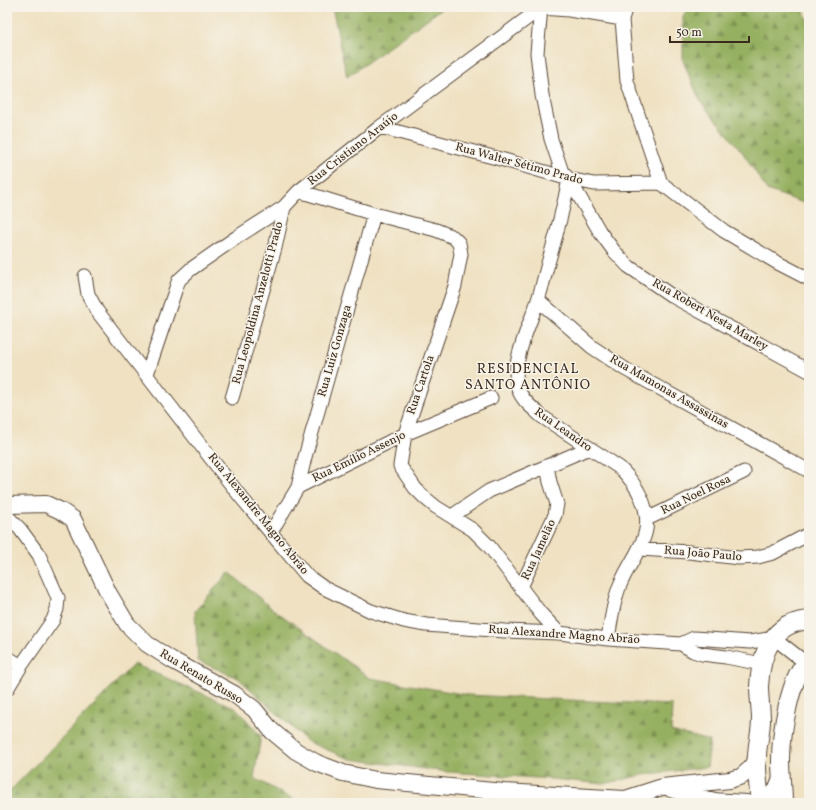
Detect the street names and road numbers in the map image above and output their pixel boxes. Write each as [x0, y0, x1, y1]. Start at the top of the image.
street label: Rua Cristiano Araújo [304, 109, 402, 189]
street label: Rua Walter Sétimo Prado [453, 139, 585, 189]
street label: Rua Leopoldina Anzelotti Prado [229, 220, 287, 386]
street label: Rua Robert Nesta Marley [649, 275, 771, 355]
street label: Rua Luiz Gonzaga [314, 303, 356, 399]
street label: Rua Mamonas Assassinas [607, 351, 731, 433]
street label: Rua Cartola [403, 353, 439, 417]
street label: Rua Leandro [531, 404, 595, 456]
street label: Rua Emílio Assenjo [310, 427, 408, 487]
street label: Rua Alexandre Magno Abrão [204, 450, 312, 578]
street label: Rua Noel Rosa [658, 471, 734, 519]
street label: Rua Jamelão [518, 517, 560, 583]
street label: Rua João Paulo [663, 543, 743, 565]
street label: Rua Alexandre Magno Abrão [488, 622, 640, 648]
street label: Rua Renato Russo [156, 646, 246, 708]

